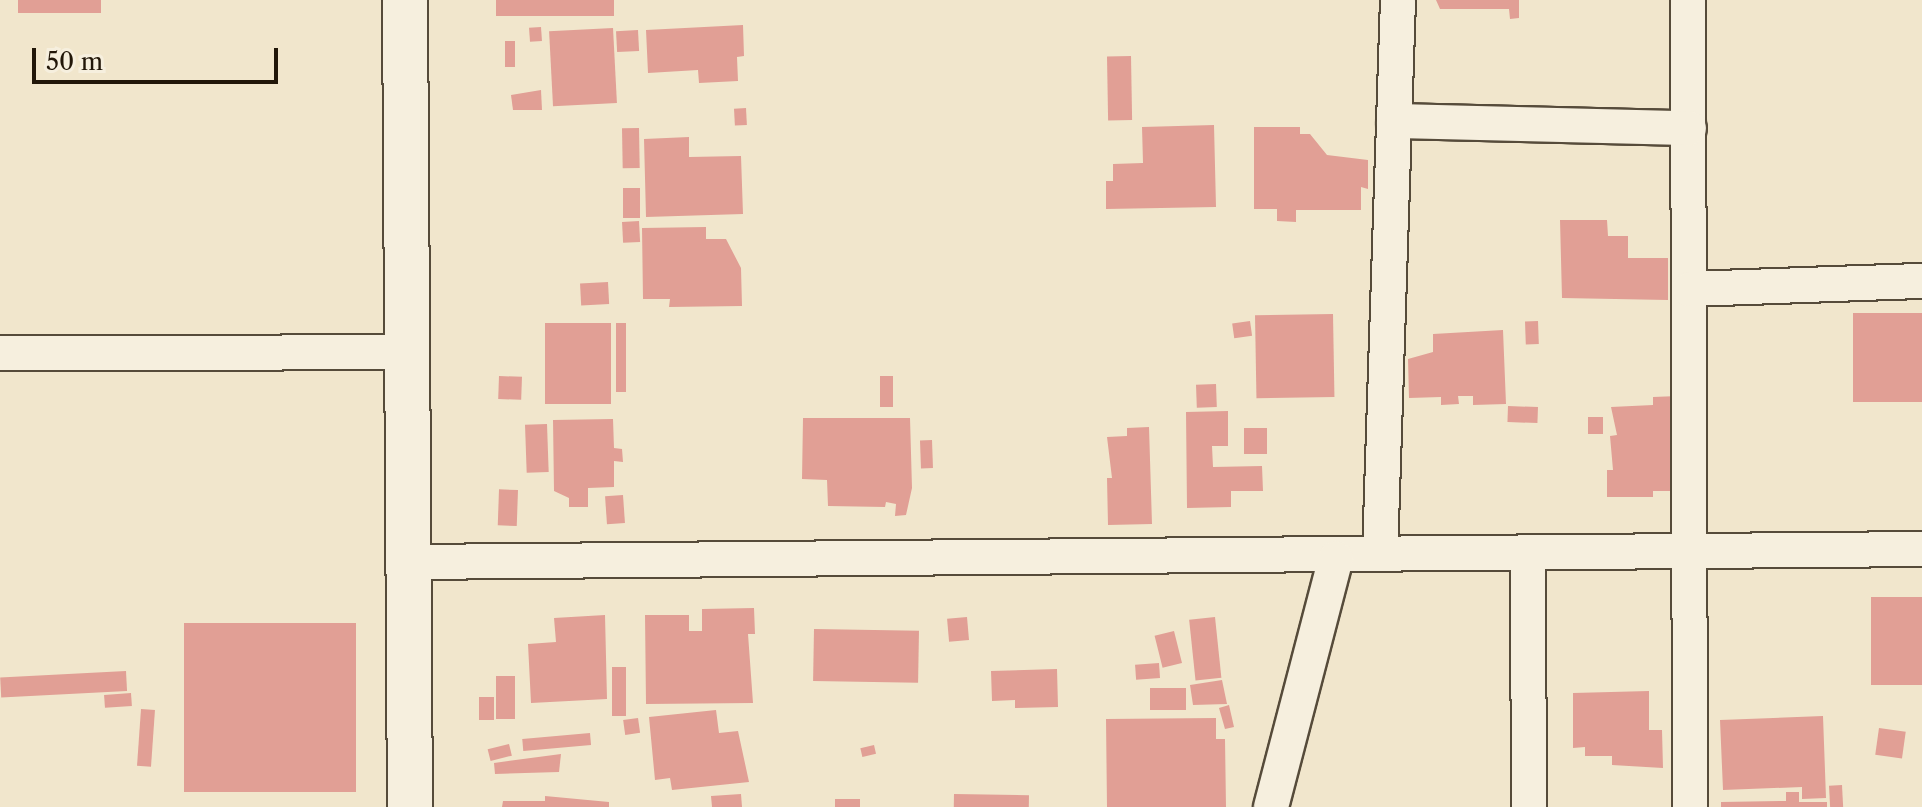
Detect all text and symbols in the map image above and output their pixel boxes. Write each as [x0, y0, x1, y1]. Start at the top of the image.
scale bar [36, 32, 282, 82]
text: 50 m [46, 47, 103, 76]

